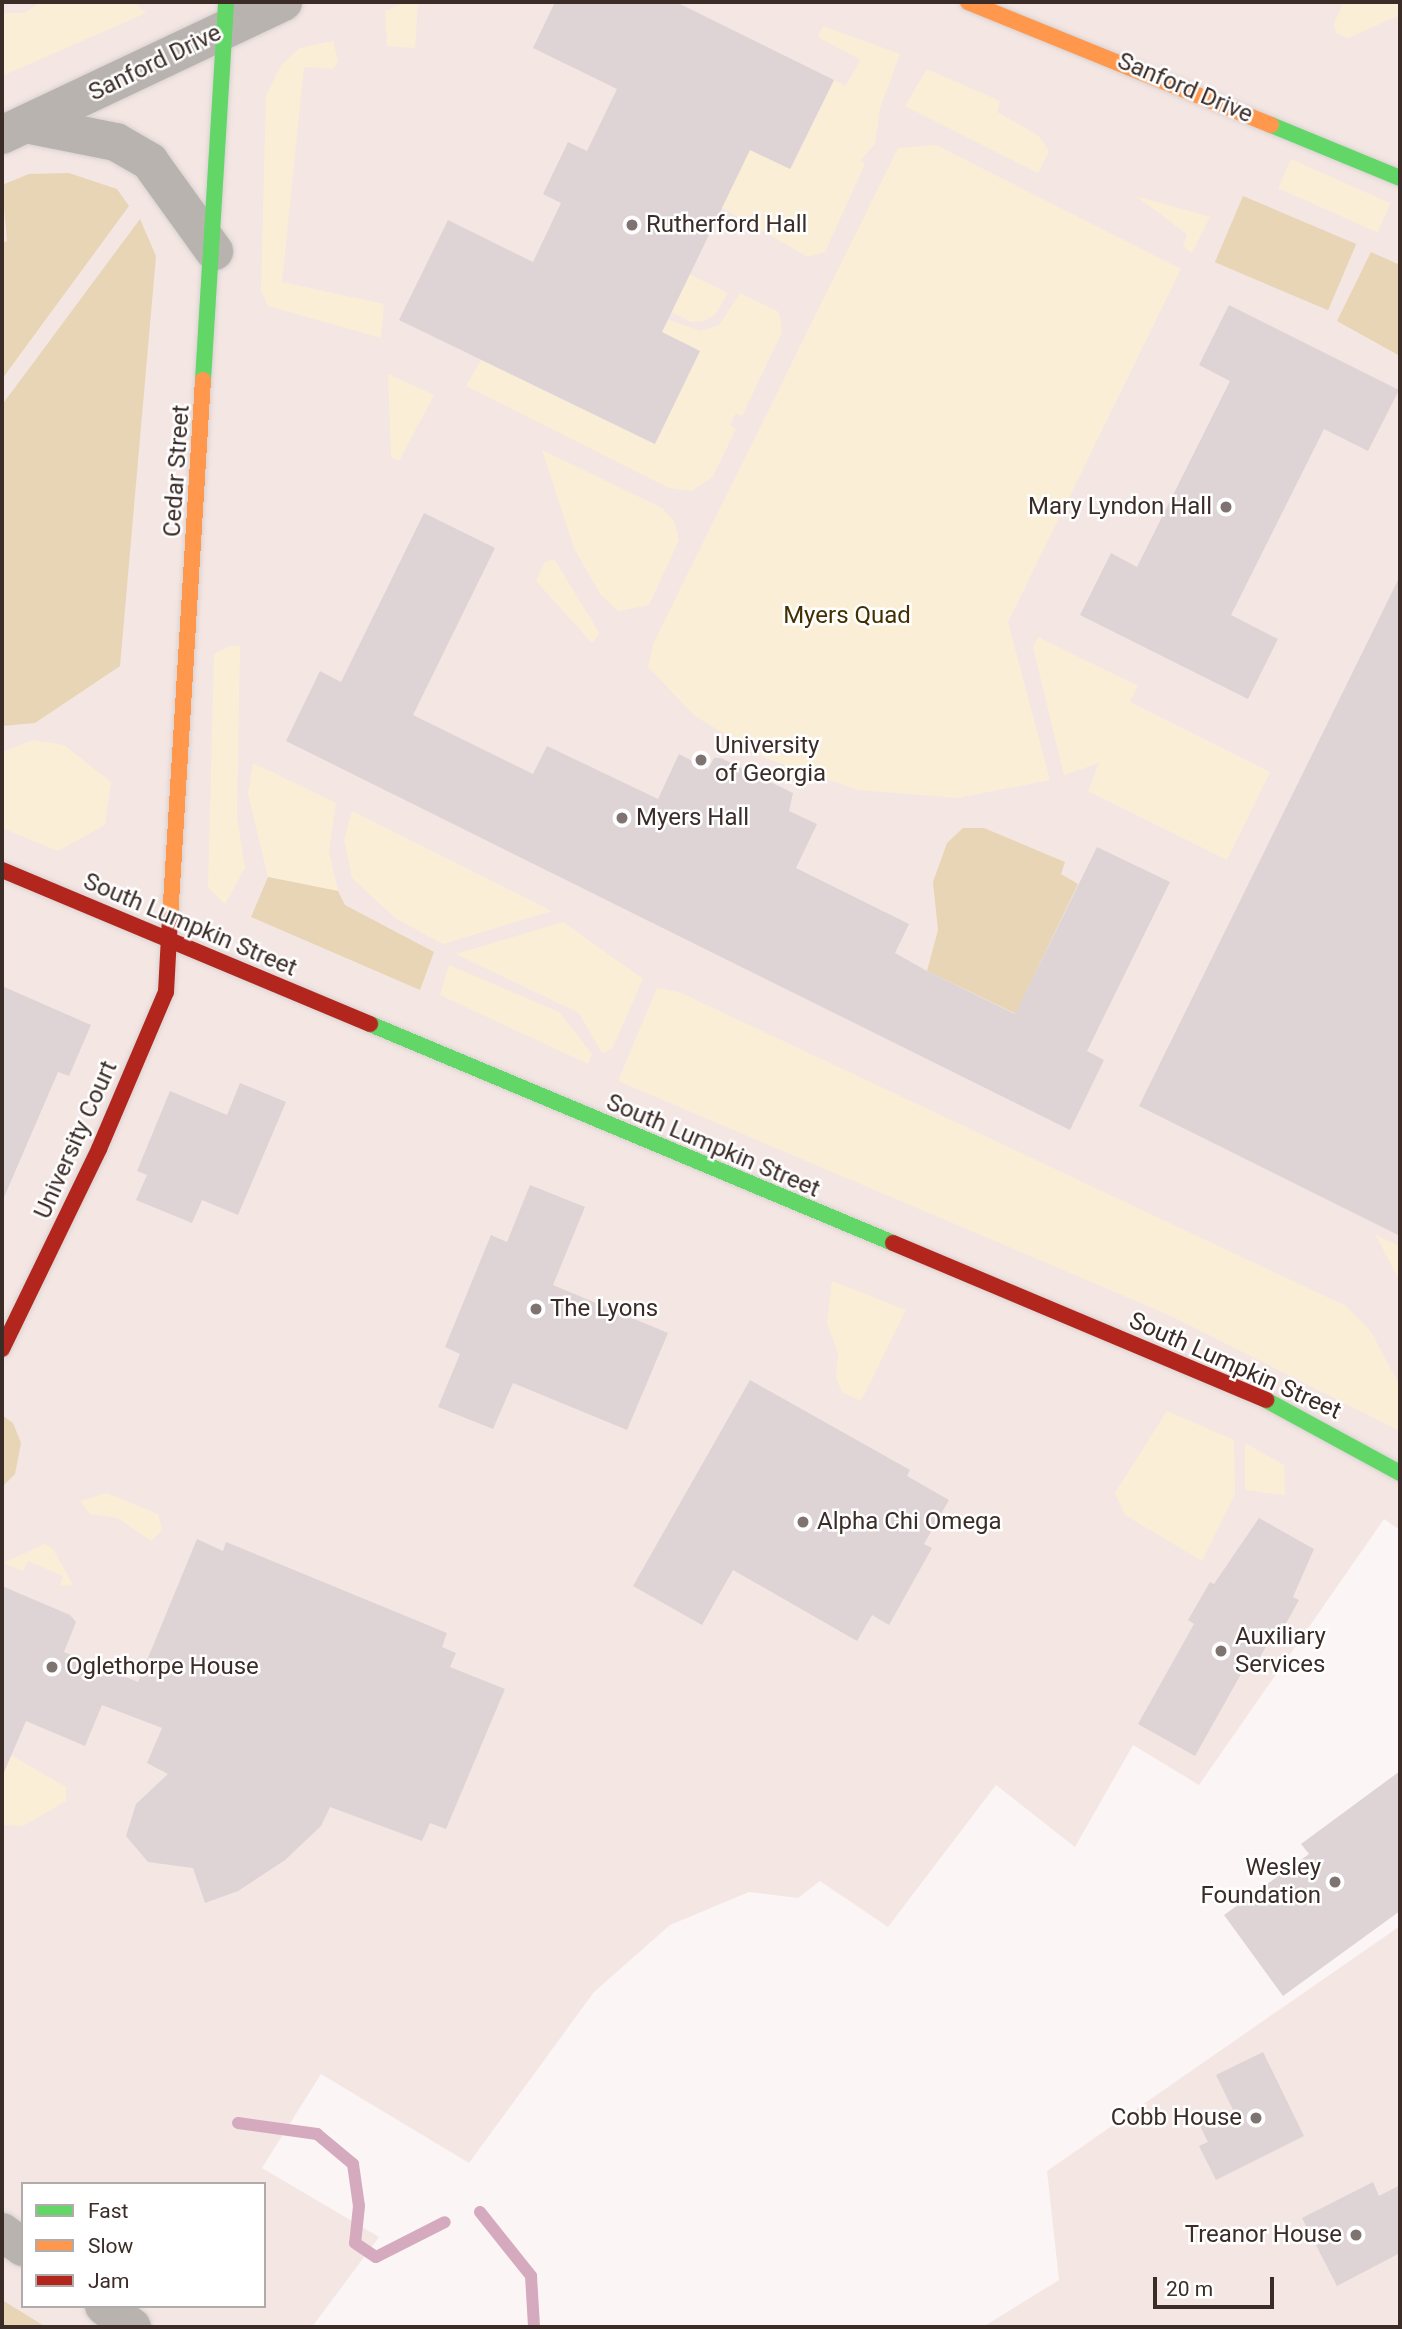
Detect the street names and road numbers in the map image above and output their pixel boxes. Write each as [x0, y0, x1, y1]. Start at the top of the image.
street label: Sanford Drive [84, 19, 226, 107]
street label: Sanford Drive [1113, 47, 1257, 129]
street label: Cedar Street [158, 404, 196, 538]
street label: South Lumpkin Street [79, 867, 301, 983]
street label: University Court [28, 1057, 124, 1223]
street label: South Lumpkin Street [602, 1088, 824, 1204]
street label: South Lumpkin Street [1125, 1306, 1345, 1426]

